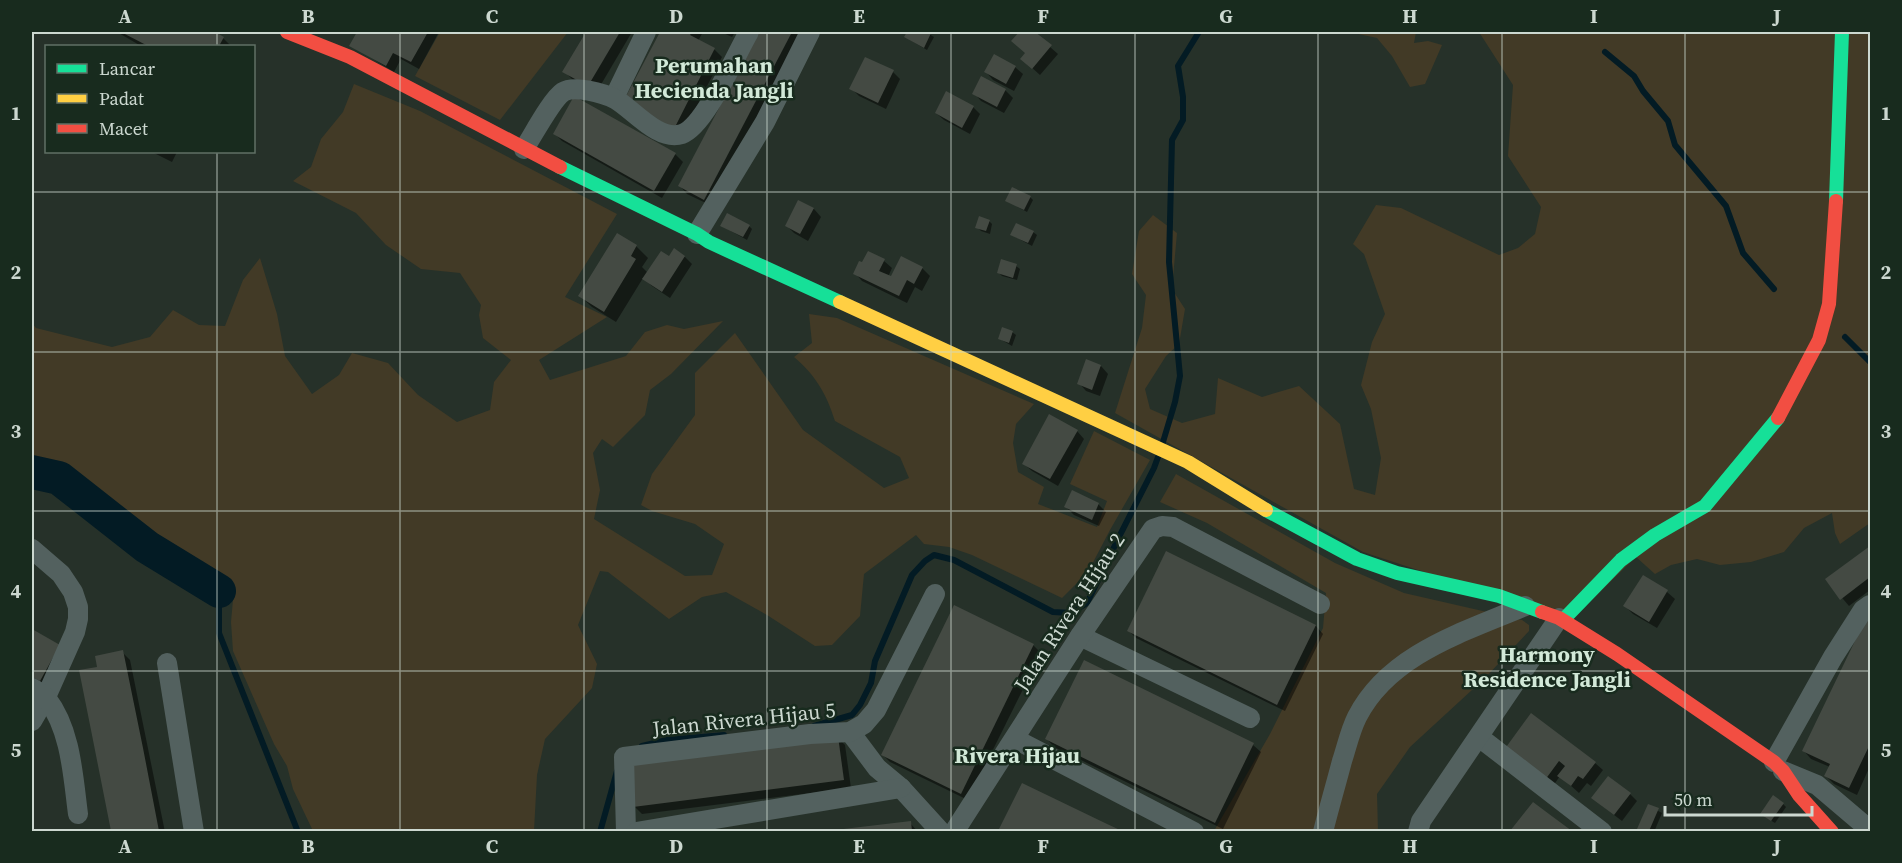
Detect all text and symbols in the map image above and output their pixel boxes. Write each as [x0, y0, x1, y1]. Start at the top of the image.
text: A [118, 2, 132, 30]
text: B [301, 2, 315, 30]
text: C [486, 2, 498, 30]
text: D [669, 2, 683, 30]
text: E [853, 2, 865, 30]
text: F [1037, 2, 1049, 30]
text: G [1219, 2, 1233, 30]
text: H [1402, 2, 1418, 30]
text: I [1590, 2, 1598, 30]
text: J [1771, 2, 1781, 30]
legend [45, 45, 255, 153]
district label: Perumahan Hecienda Jangli [634, 50, 794, 105]
text: Lancar [99, 56, 156, 81]
text: Padat [99, 86, 144, 111]
text: 1 [11, 99, 21, 127]
text: 1 [1881, 99, 1891, 127]
text: Macet [99, 116, 148, 141]
text: 2 [11, 258, 22, 286]
text: 2 [1881, 258, 1892, 286]
text: 3 [11, 417, 22, 445]
text: 3 [1881, 417, 1892, 445]
street label: Jalan Rivera Hijau 2 [1006, 527, 1131, 698]
text: 4 [11, 577, 22, 605]
text: 4 [1881, 577, 1892, 605]
district label: Harmony Residence Jangli [1463, 639, 1631, 694]
street label: Jalan Rivera Hijau 5 [650, 695, 837, 743]
text: 5 [11, 736, 22, 764]
text: 5 [1881, 736, 1892, 764]
district label: Rivera Hijau [954, 740, 1080, 770]
scale bar [1665, 779, 1812, 817]
text: 50 m [1674, 787, 1712, 812]
text: A [118, 832, 132, 860]
text: B [301, 832, 315, 860]
text: C [486, 832, 498, 860]
text: D [669, 832, 683, 860]
text: E [853, 832, 865, 860]
text: F [1037, 832, 1049, 860]
text: G [1219, 832, 1233, 860]
text: H [1402, 832, 1418, 860]
text: I [1590, 832, 1598, 860]
text: J [1771, 832, 1781, 860]

